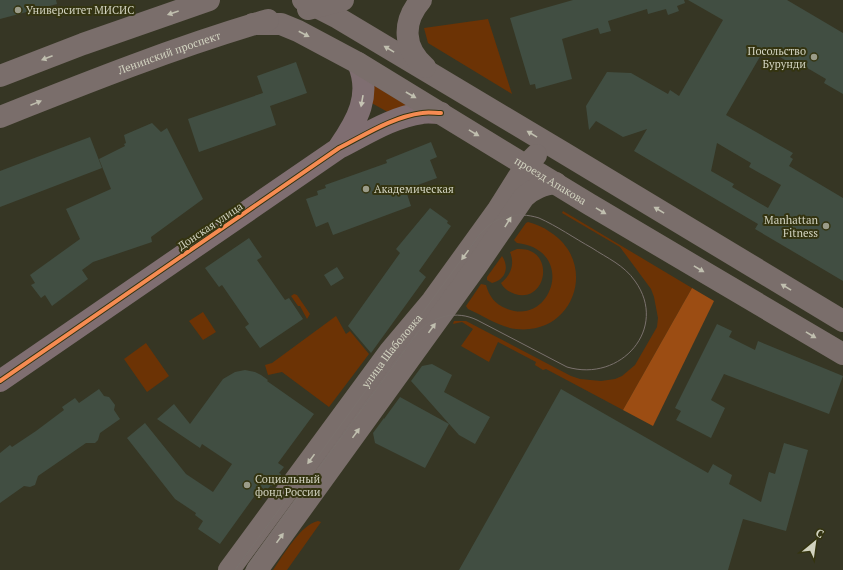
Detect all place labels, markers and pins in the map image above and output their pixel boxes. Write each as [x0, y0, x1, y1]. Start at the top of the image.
place label: Университет МИСИС [26, 3, 134, 17]
marker: Университет МИСИС [13, 5, 23, 15]
place label: Посольство Бурунди [748, 44, 806, 71]
marker: Посольство Бурунди [809, 52, 819, 62]
place label: Академическая [374, 182, 454, 196]
marker: Академическая [361, 184, 371, 194]
place label: Manhattan Fitness [764, 213, 818, 240]
marker: Manhattan Fitness [821, 221, 831, 231]
place label: Социальный фонд России [255, 472, 321, 499]
marker: Социальный фонд России [242, 480, 252, 490]

